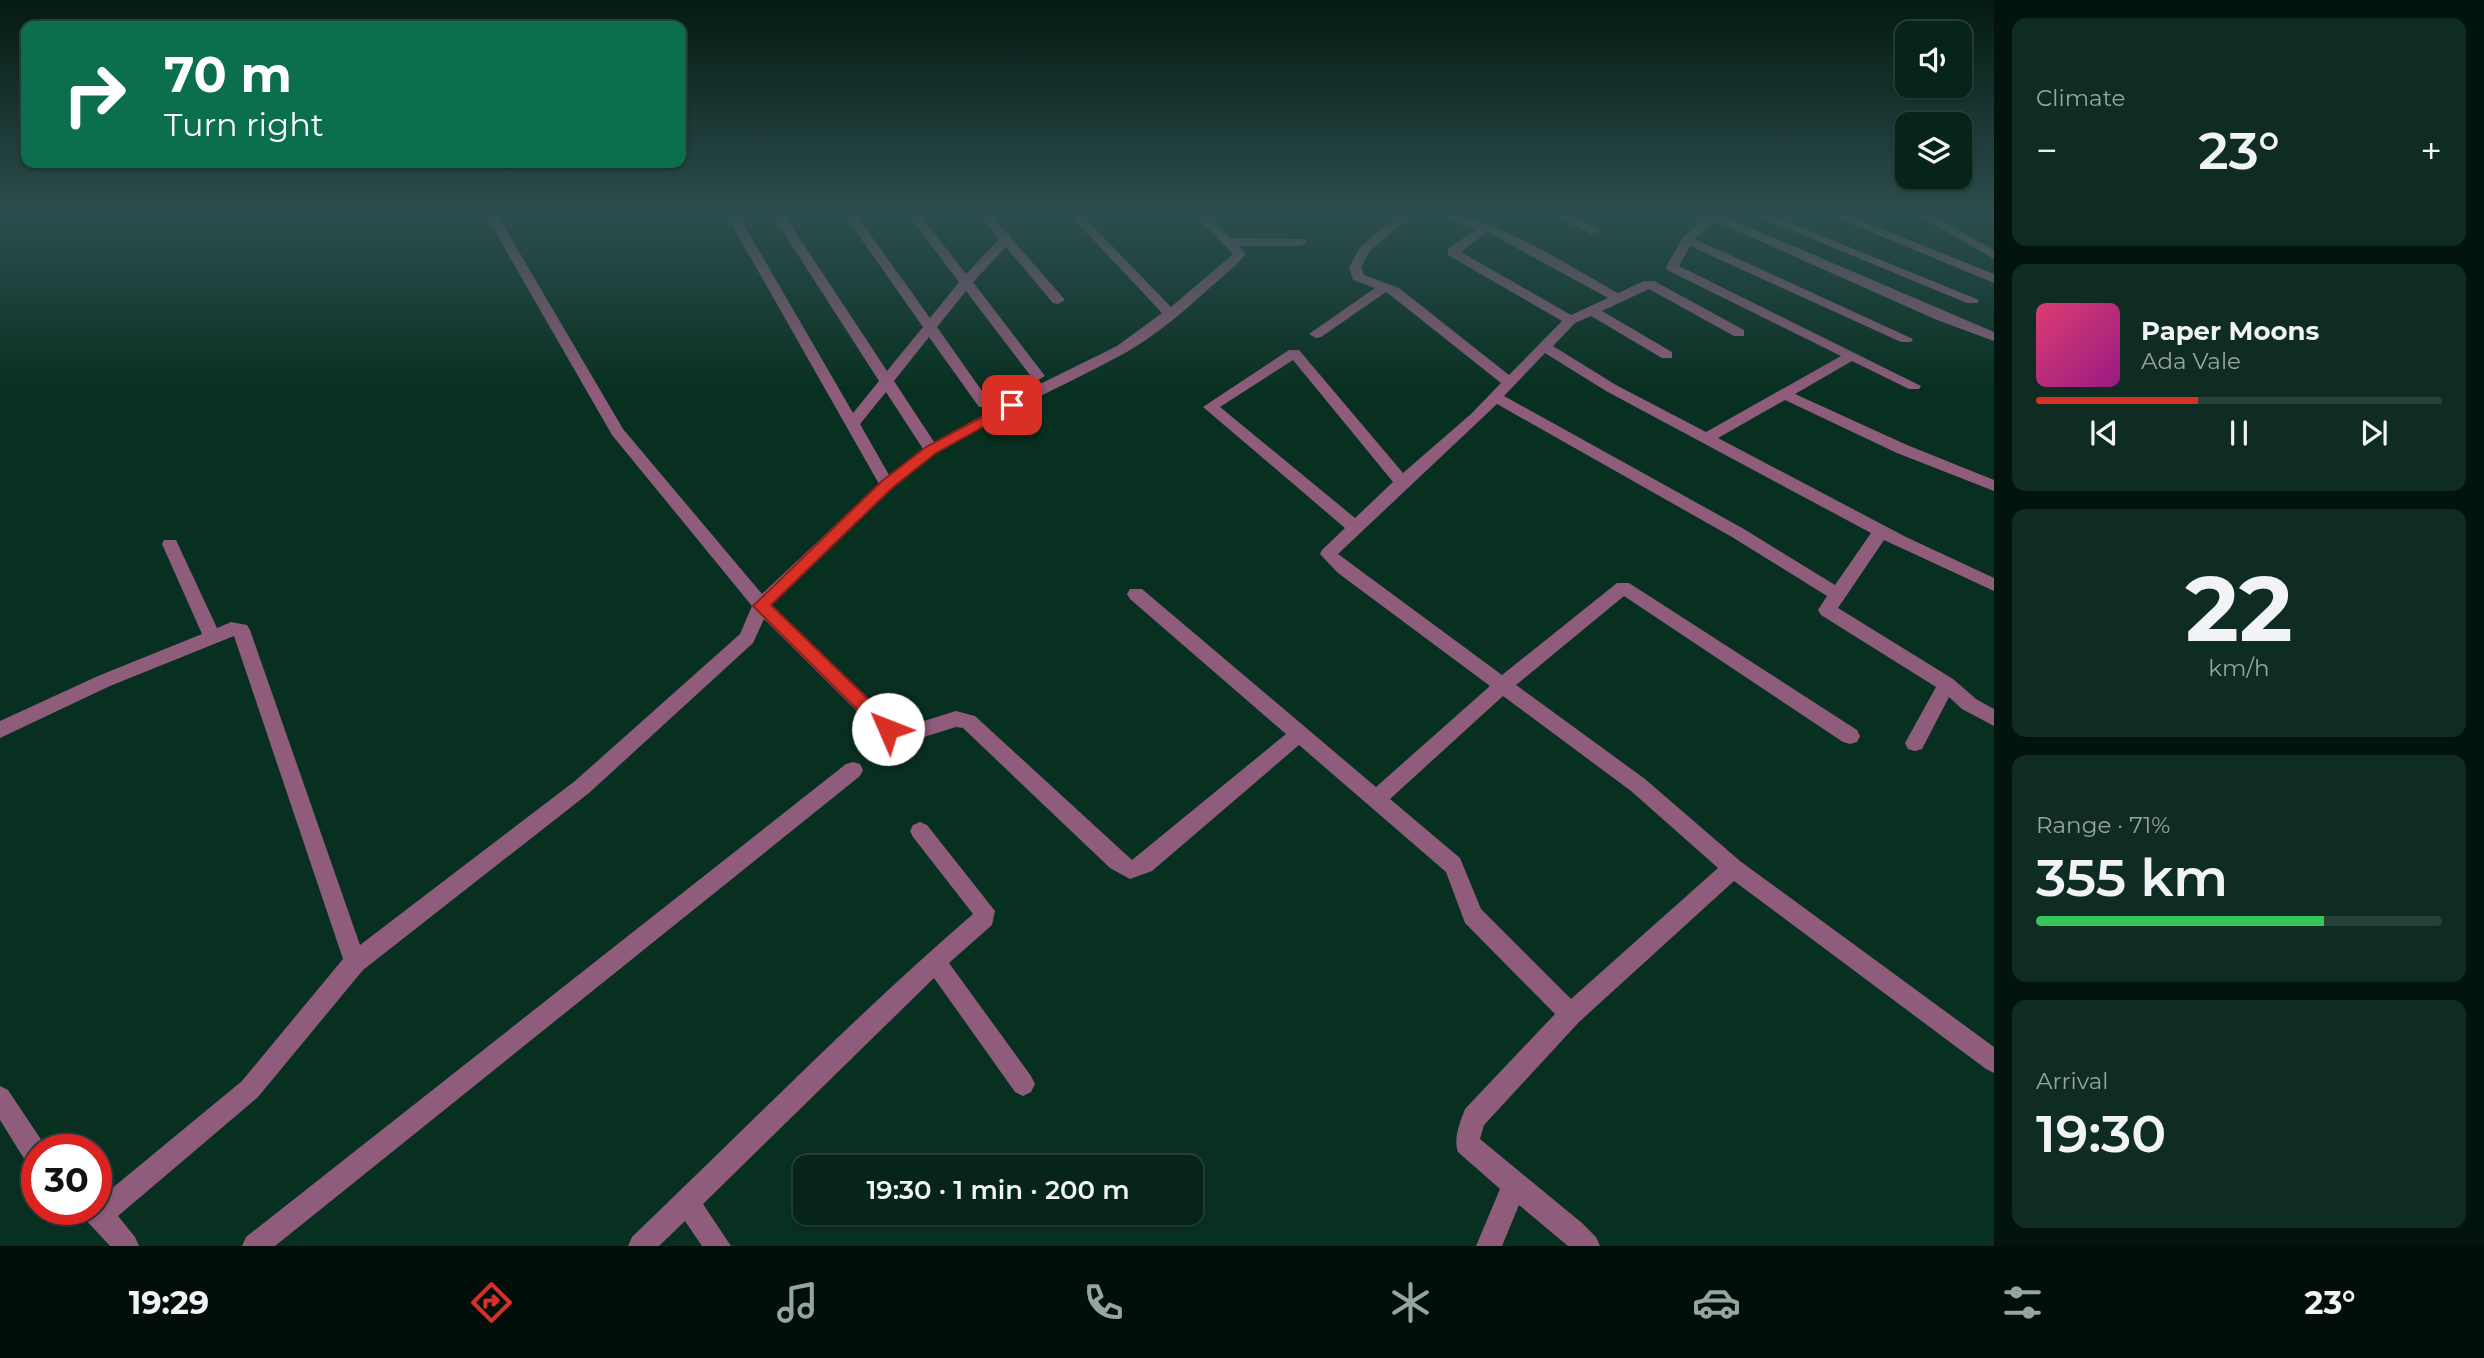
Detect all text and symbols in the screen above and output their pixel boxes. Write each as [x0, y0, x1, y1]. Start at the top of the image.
map controls [1895, 21, 1972, 189]
button: sound [1895, 21, 1972, 98]
text: 70 m [164, 45, 292, 104]
icon: right [49, 49, 140, 140]
text: Climate [2036, 84, 2125, 112]
text: Turn right [164, 105, 324, 144]
button: layers [1895, 112, 1972, 189]
text: 23° [2198, 119, 2280, 182]
text: − [2036, 127, 2058, 174]
text: + [2420, 127, 2442, 174]
text: Paper Moons [2141, 315, 2319, 347]
text: Ada Vale [2141, 347, 2241, 375]
pin [982, 375, 1042, 435]
icon: arrive [993, 386, 1031, 424]
icon: previous [2085, 414, 2123, 452]
icon: pause [2220, 414, 2258, 452]
icon: next [2355, 414, 2393, 452]
text: 22 [2185, 553, 2293, 664]
text: km/h [2208, 654, 2270, 682]
position arrow [851, 692, 925, 766]
text: Range · 71% [2036, 811, 2170, 839]
text: 355 km [2036, 846, 2228, 909]
text: Arrival [2036, 1067, 2109, 1095]
text: 19:30 [2036, 1102, 2166, 1165]
speed limit sign: 30 [21, 1134, 112, 1225]
text: 19:30 · 1 min · 200 m [866, 1174, 1130, 1206]
icon: directions [467, 1278, 516, 1327]
icon: music [773, 1278, 822, 1327]
icon: phone [1079, 1278, 1128, 1327]
icon: climate [1386, 1278, 1435, 1327]
icon: car [1692, 1278, 1741, 1327]
icon: filters [1998, 1278, 2047, 1327]
text: 19:29 [129, 1283, 209, 1322]
text: 23° [2305, 1283, 2355, 1322]

